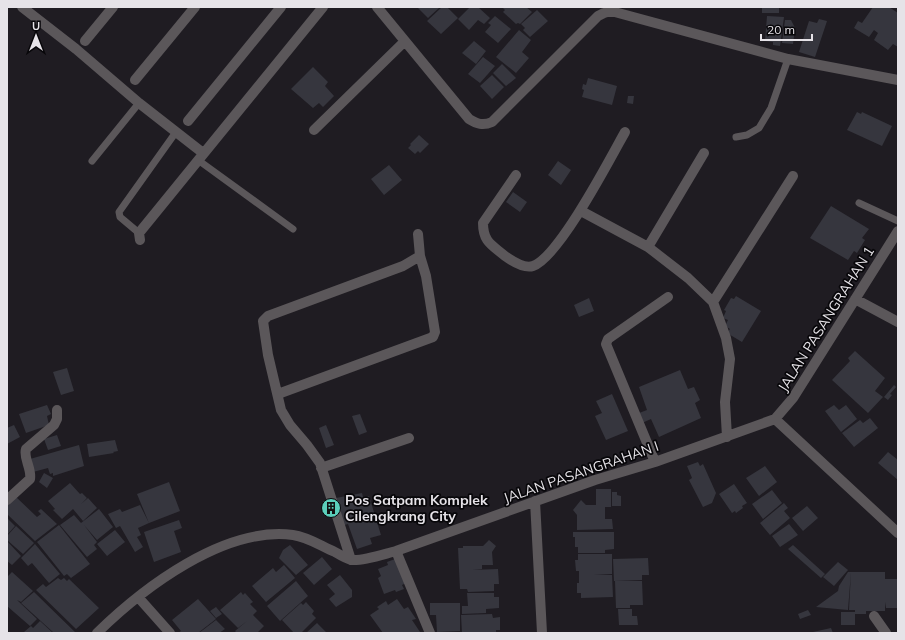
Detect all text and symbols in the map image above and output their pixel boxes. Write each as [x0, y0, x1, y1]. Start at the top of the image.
north arrow [16, 16, 56, 56]
scale bar [761, 16, 812, 42]
text: U [32, 19, 40, 33]
text: 20 m [767, 22, 795, 37]
street label: JALAN PASANGRAHAN 1 [774, 243, 878, 395]
street label: JALAN PASANGRAHAN I [501, 437, 661, 507]
place label: Pos Satpam Komplek Cilengkrang City [345, 491, 488, 525]
building icon: Pos Satpam Komplek Cilengkrang City [320, 497, 342, 519]

